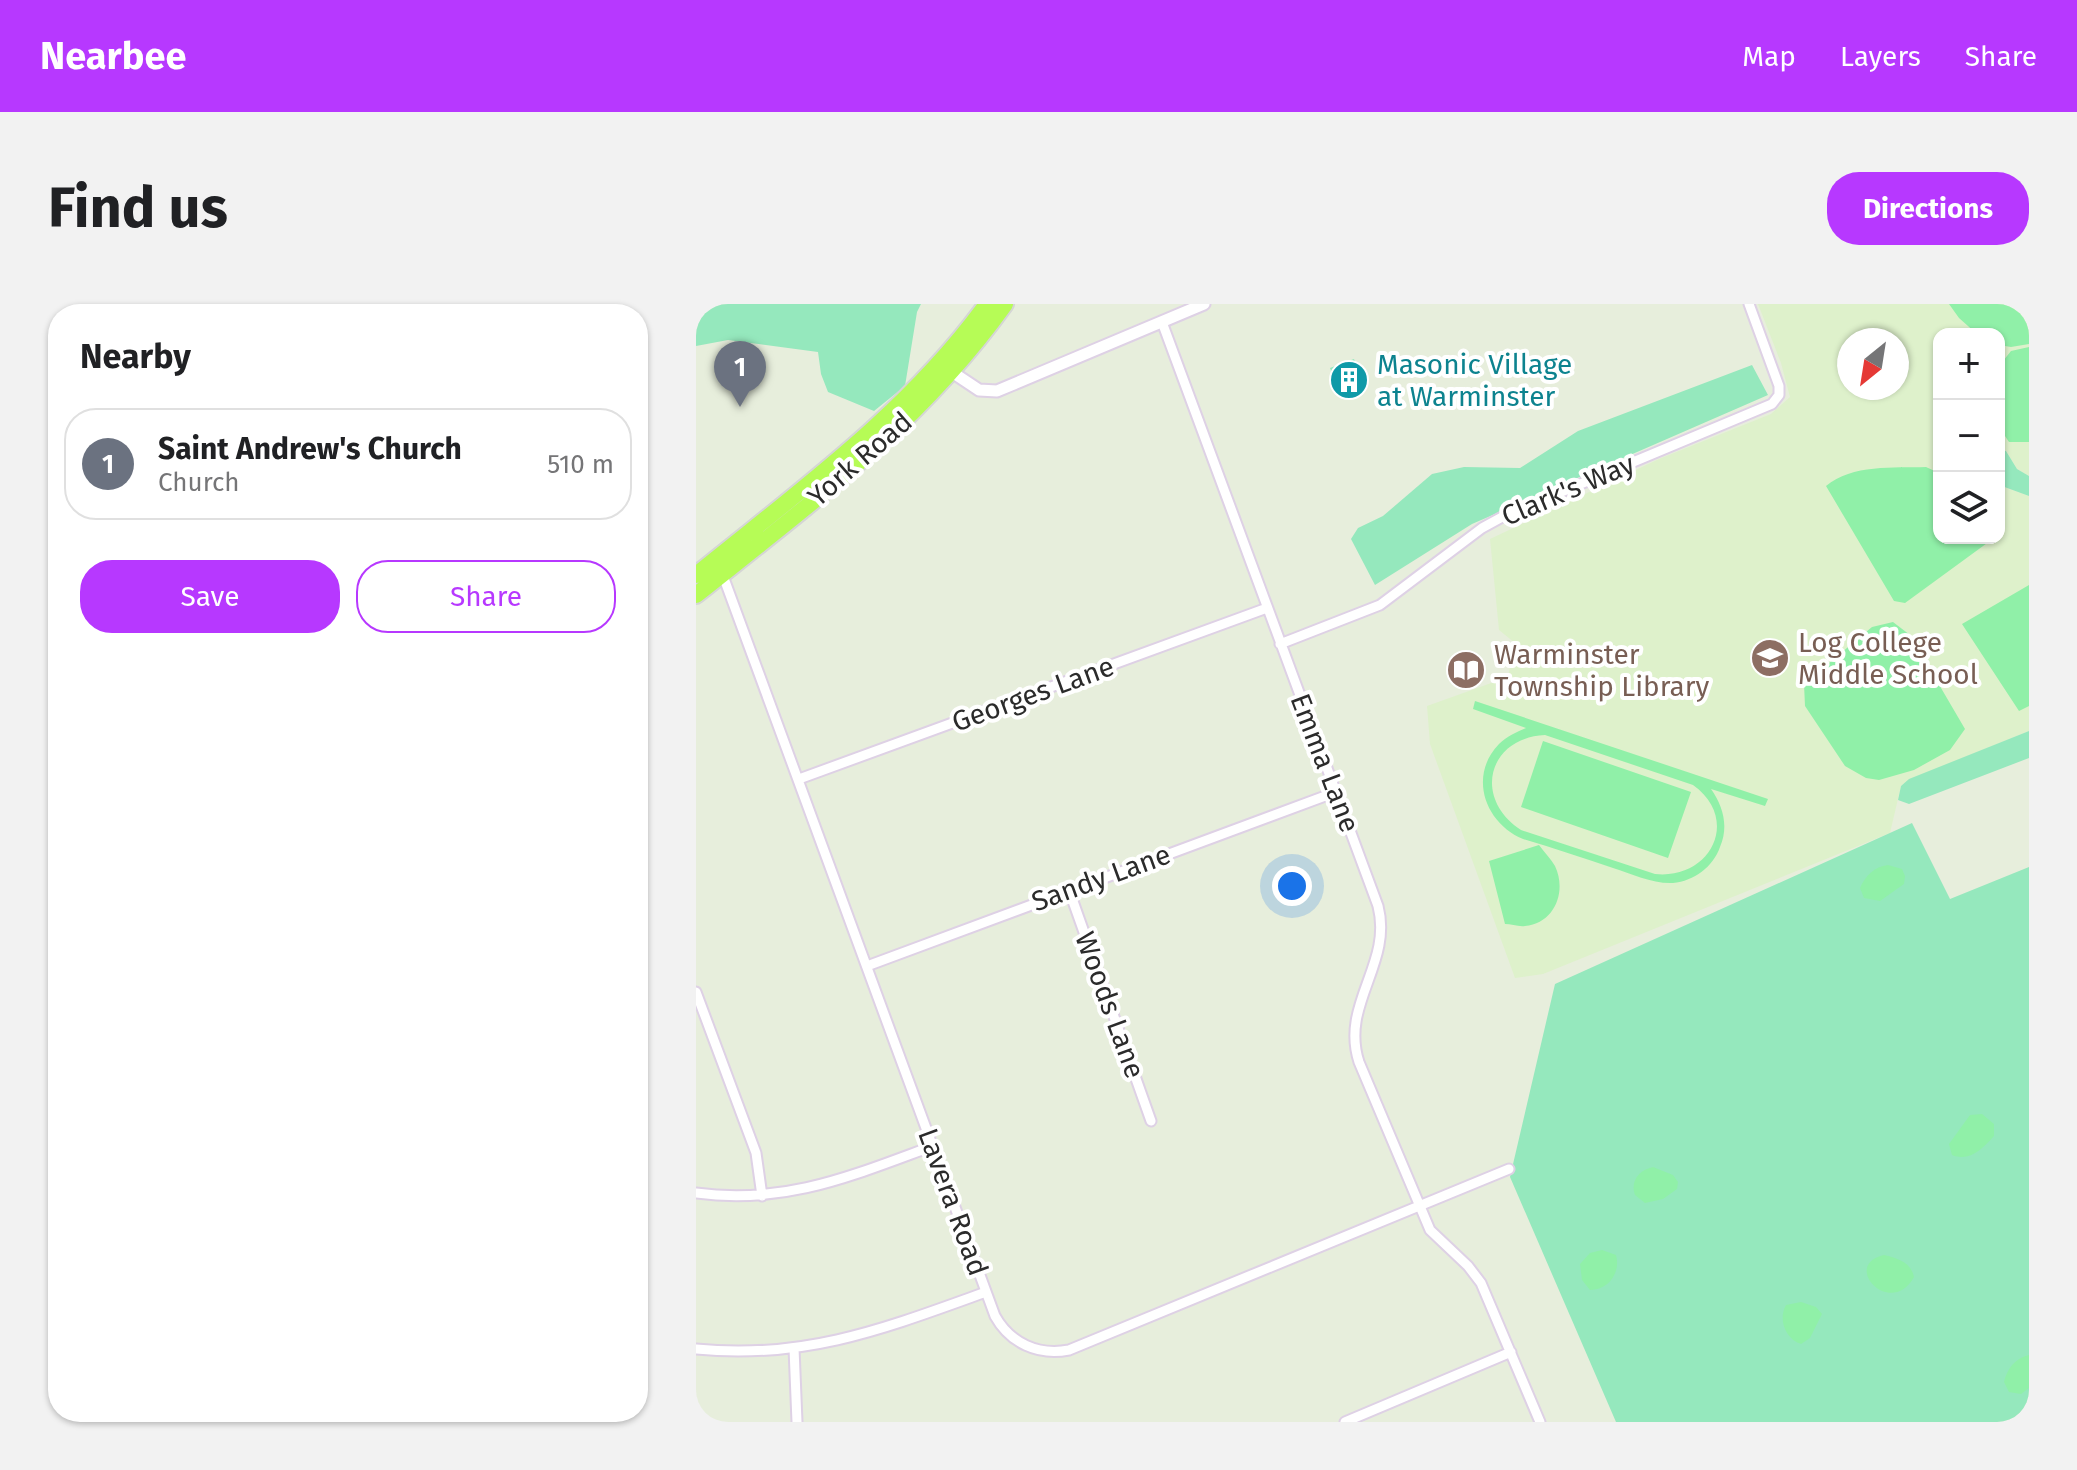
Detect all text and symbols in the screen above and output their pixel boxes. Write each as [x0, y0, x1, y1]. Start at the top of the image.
text: Nearbee [40, 33, 187, 79]
text: Map [1742, 40, 1796, 73]
text: Layers [1840, 40, 1921, 73]
text: Share [1965, 40, 2037, 73]
button: Directions [1827, 172, 2029, 245]
text: Find us [48, 175, 228, 242]
north arrow [1837, 328, 1909, 400]
map controls [1933, 328, 2005, 544]
button: + [1933, 328, 2005, 400]
text: Nearby [80, 336, 191, 377]
pin: 1 [714, 341, 766, 407]
place label: Masonic Village at Warminster [1377, 348, 1572, 413]
building icon: Masonic Village at Warminster [1328, 359, 1370, 401]
button: − [1933, 400, 2005, 472]
street label: York Road [801, 405, 919, 513]
text: Saint Andrew's Church [158, 431, 462, 467]
street label: Clark's Way [1497, 447, 1640, 533]
text: 1 [102, 449, 114, 480]
text: 510 m [547, 449, 614, 480]
text: Church [158, 467, 240, 498]
button: layers [1933, 472, 2005, 544]
button: Save [80, 560, 340, 633]
button: Share [356, 560, 616, 633]
place label: Log College Middle School [1798, 626, 1978, 691]
school or university icon: Log College Middle School [1749, 637, 1791, 679]
place label: Warminster Township Library [1494, 638, 1710, 703]
street label: Georges Lane [947, 649, 1119, 739]
library icon: Warminster Township Library [1445, 649, 1487, 691]
street label: Emma Lane [1283, 689, 1367, 837]
street label: Sandy Lane [1027, 838, 1175, 918]
your location [1272, 866, 1312, 906]
street label: Woods Lane [1068, 927, 1152, 1083]
street label: Lavera Road [911, 1124, 995, 1280]

